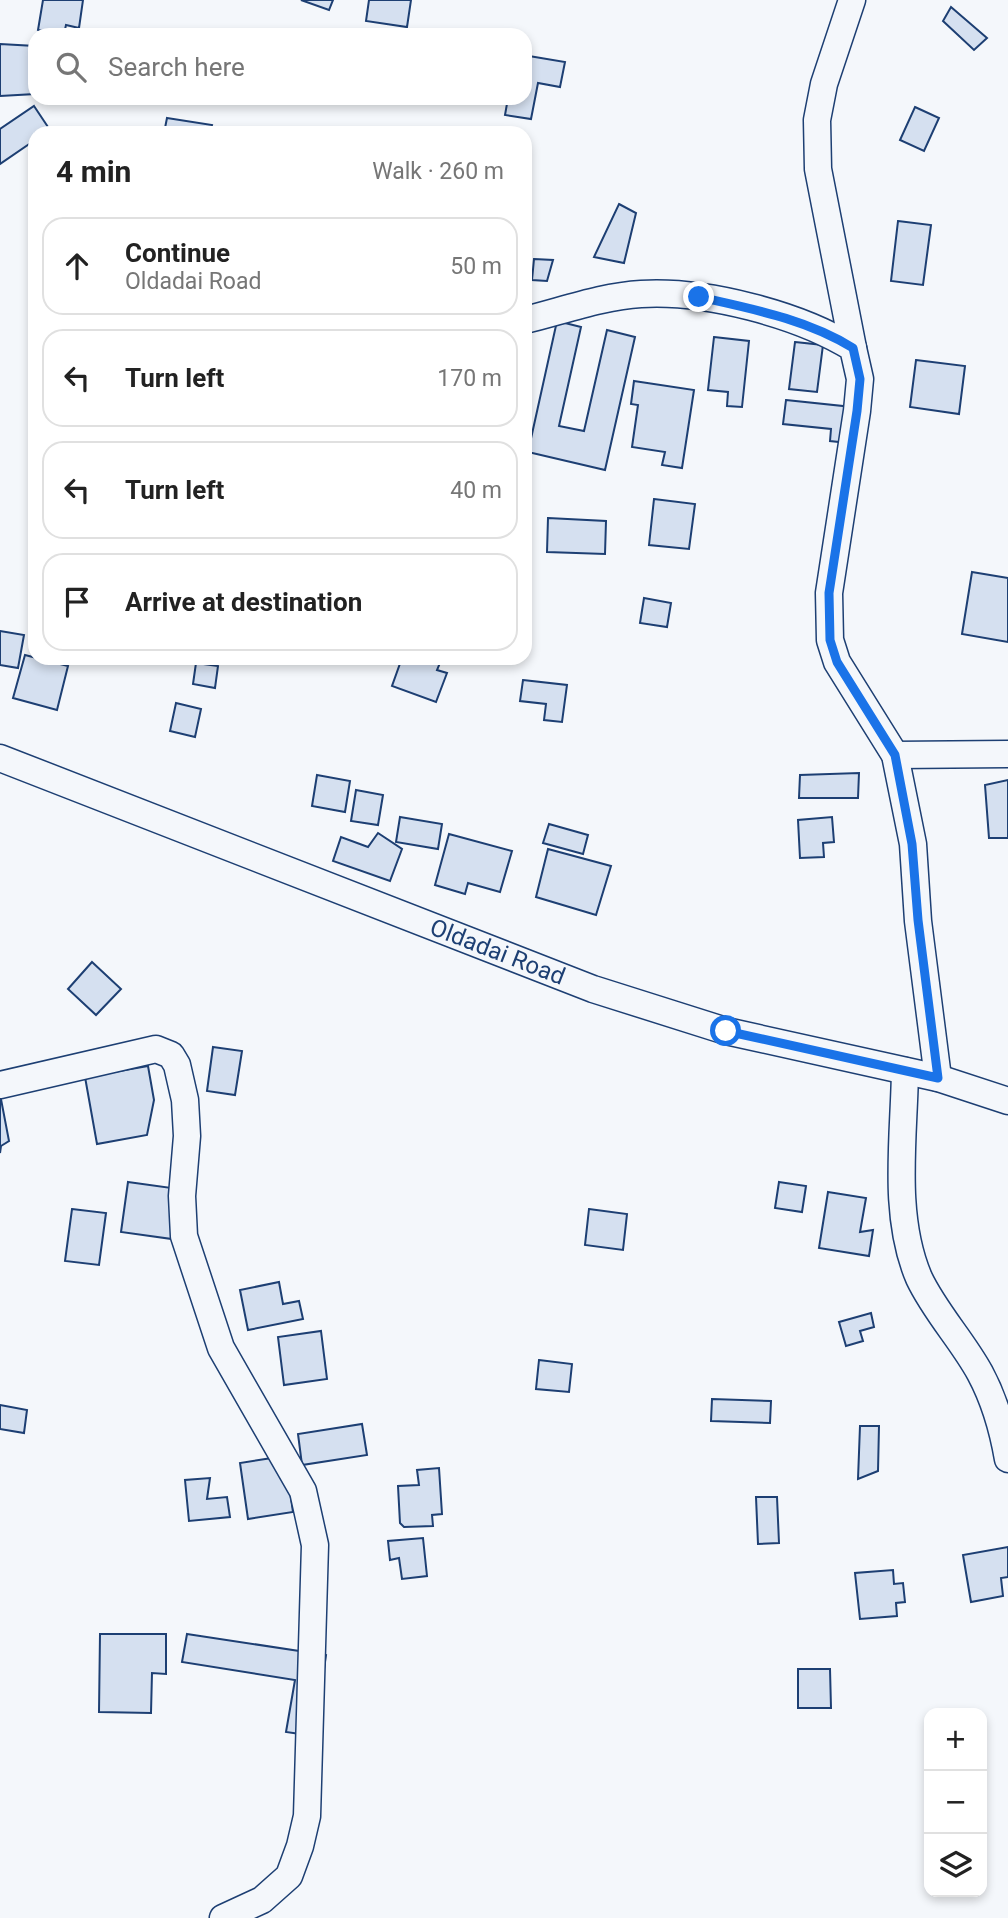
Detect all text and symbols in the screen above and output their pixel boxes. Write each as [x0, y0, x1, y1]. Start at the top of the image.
search box [28, 28, 532, 105]
icon: search [52, 48, 90, 86]
text: Search here [108, 52, 245, 82]
text: 4 min [56, 154, 131, 189]
text: Walk · 260 m [372, 158, 504, 185]
text: Continue [125, 238, 230, 268]
icon: ahead [58, 247, 96, 285]
text: 50 m [450, 253, 502, 280]
text: Oldadai Road [125, 268, 261, 295]
route end [683, 281, 714, 312]
icon: left [58, 359, 96, 397]
text: Turn left [125, 363, 224, 393]
text: 170 m [437, 365, 502, 392]
icon: left [58, 471, 96, 509]
text: Turn left [125, 475, 224, 505]
text: 40 m [450, 477, 502, 504]
icon: arrive [58, 583, 96, 621]
text: Arrive at destination [125, 587, 362, 617]
street label: Oldadai Road [426, 913, 569, 991]
route start [710, 1015, 741, 1046]
map controls [924, 1708, 987, 1897]
button: + [924, 1708, 987, 1771]
button: − [924, 1771, 987, 1834]
button: layers [924, 1834, 987, 1897]

